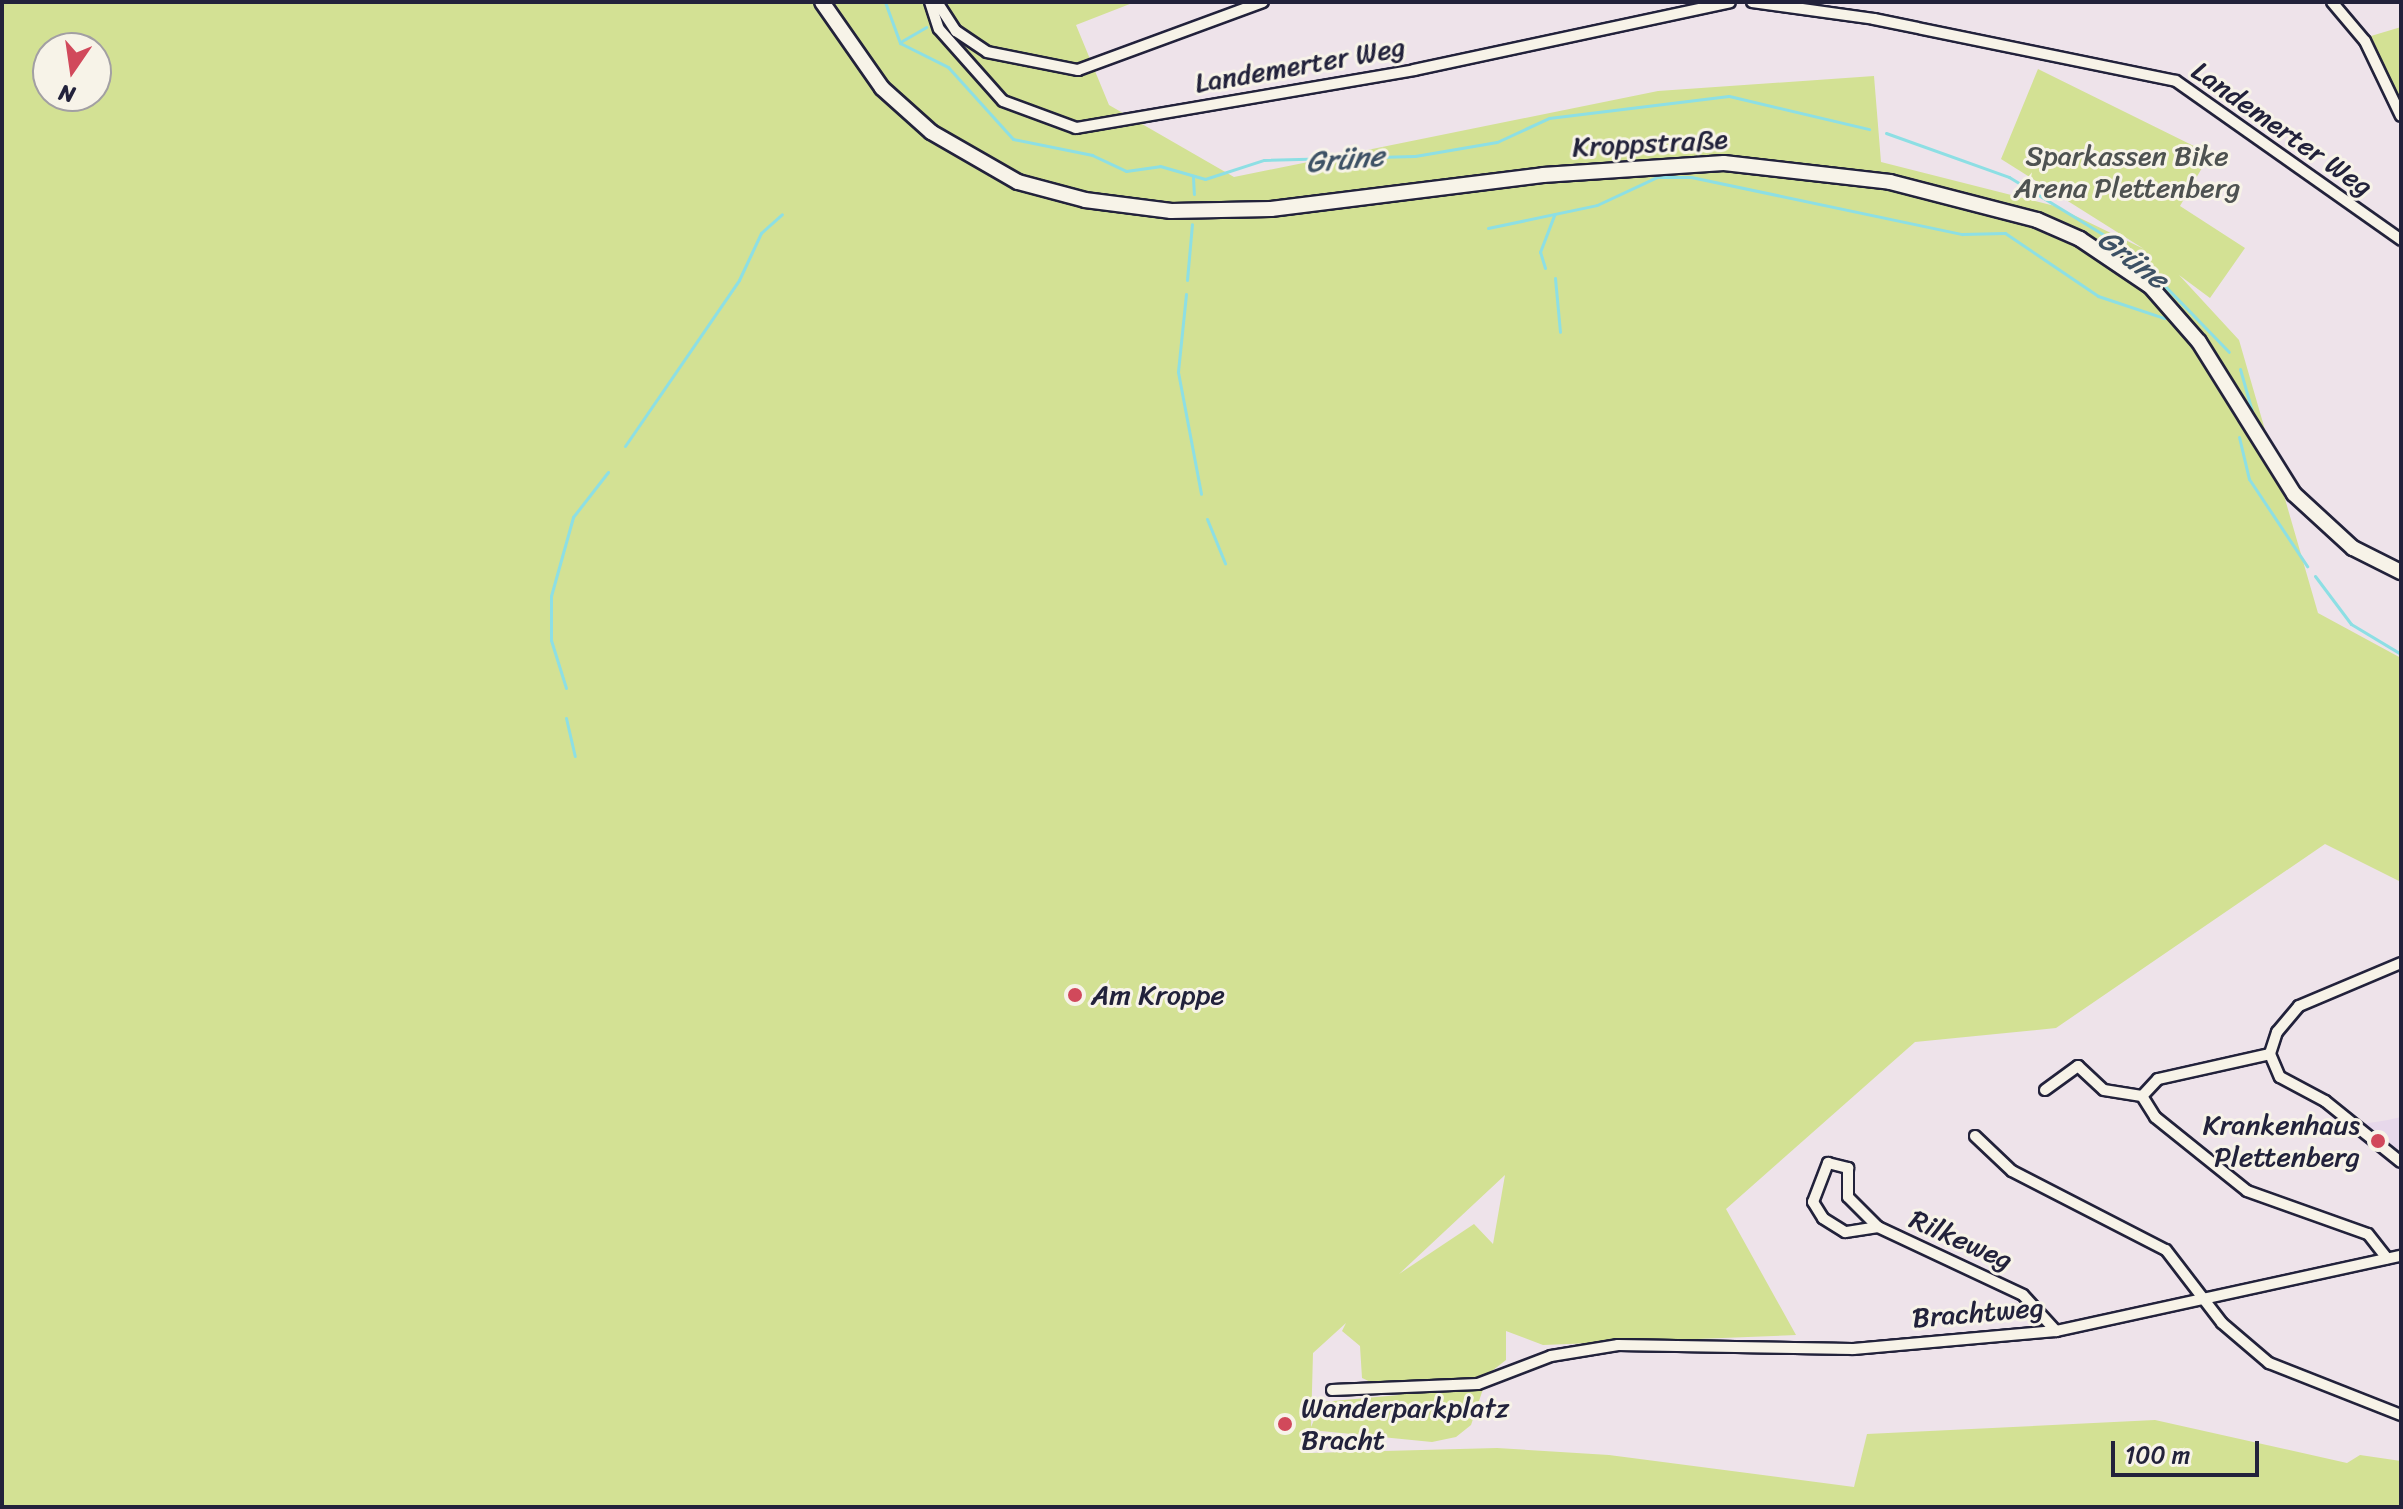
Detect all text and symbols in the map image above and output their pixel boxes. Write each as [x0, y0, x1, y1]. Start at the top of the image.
street label: Landemerter Weg [1192, 30, 1408, 100]
north arrow [32, 32, 112, 112]
street label: Landemerter Weg [2185, 54, 2379, 204]
text: N [55, 73, 79, 115]
street label: Kroppstraße [1571, 122, 1729, 164]
water label: Grüne [1304, 138, 1386, 180]
park label: Sparkassen Bike Arena Plettenberg [2014, 139, 2240, 205]
water label: Grüne [2091, 221, 2175, 297]
place label: Am Kroppe [1091, 978, 1225, 1012]
marker: Am Kroppe [1066, 986, 1084, 1004]
place label: Krankenhaus Plettenberg [2203, 1108, 2360, 1174]
marker: Krankenhaus Plettenberg [2367, 1130, 2389, 1152]
street label: Rilkeweg [1904, 1202, 2018, 1278]
street label: Brachtweg [1911, 1291, 2045, 1335]
place label: Wanderparkplatz Bracht [1301, 1391, 1509, 1457]
marker: Wanderparkplatz Bracht [1276, 1415, 1294, 1433]
scale bar [2115, 1425, 2263, 1475]
text: 100 m [2125, 1434, 2190, 1476]

